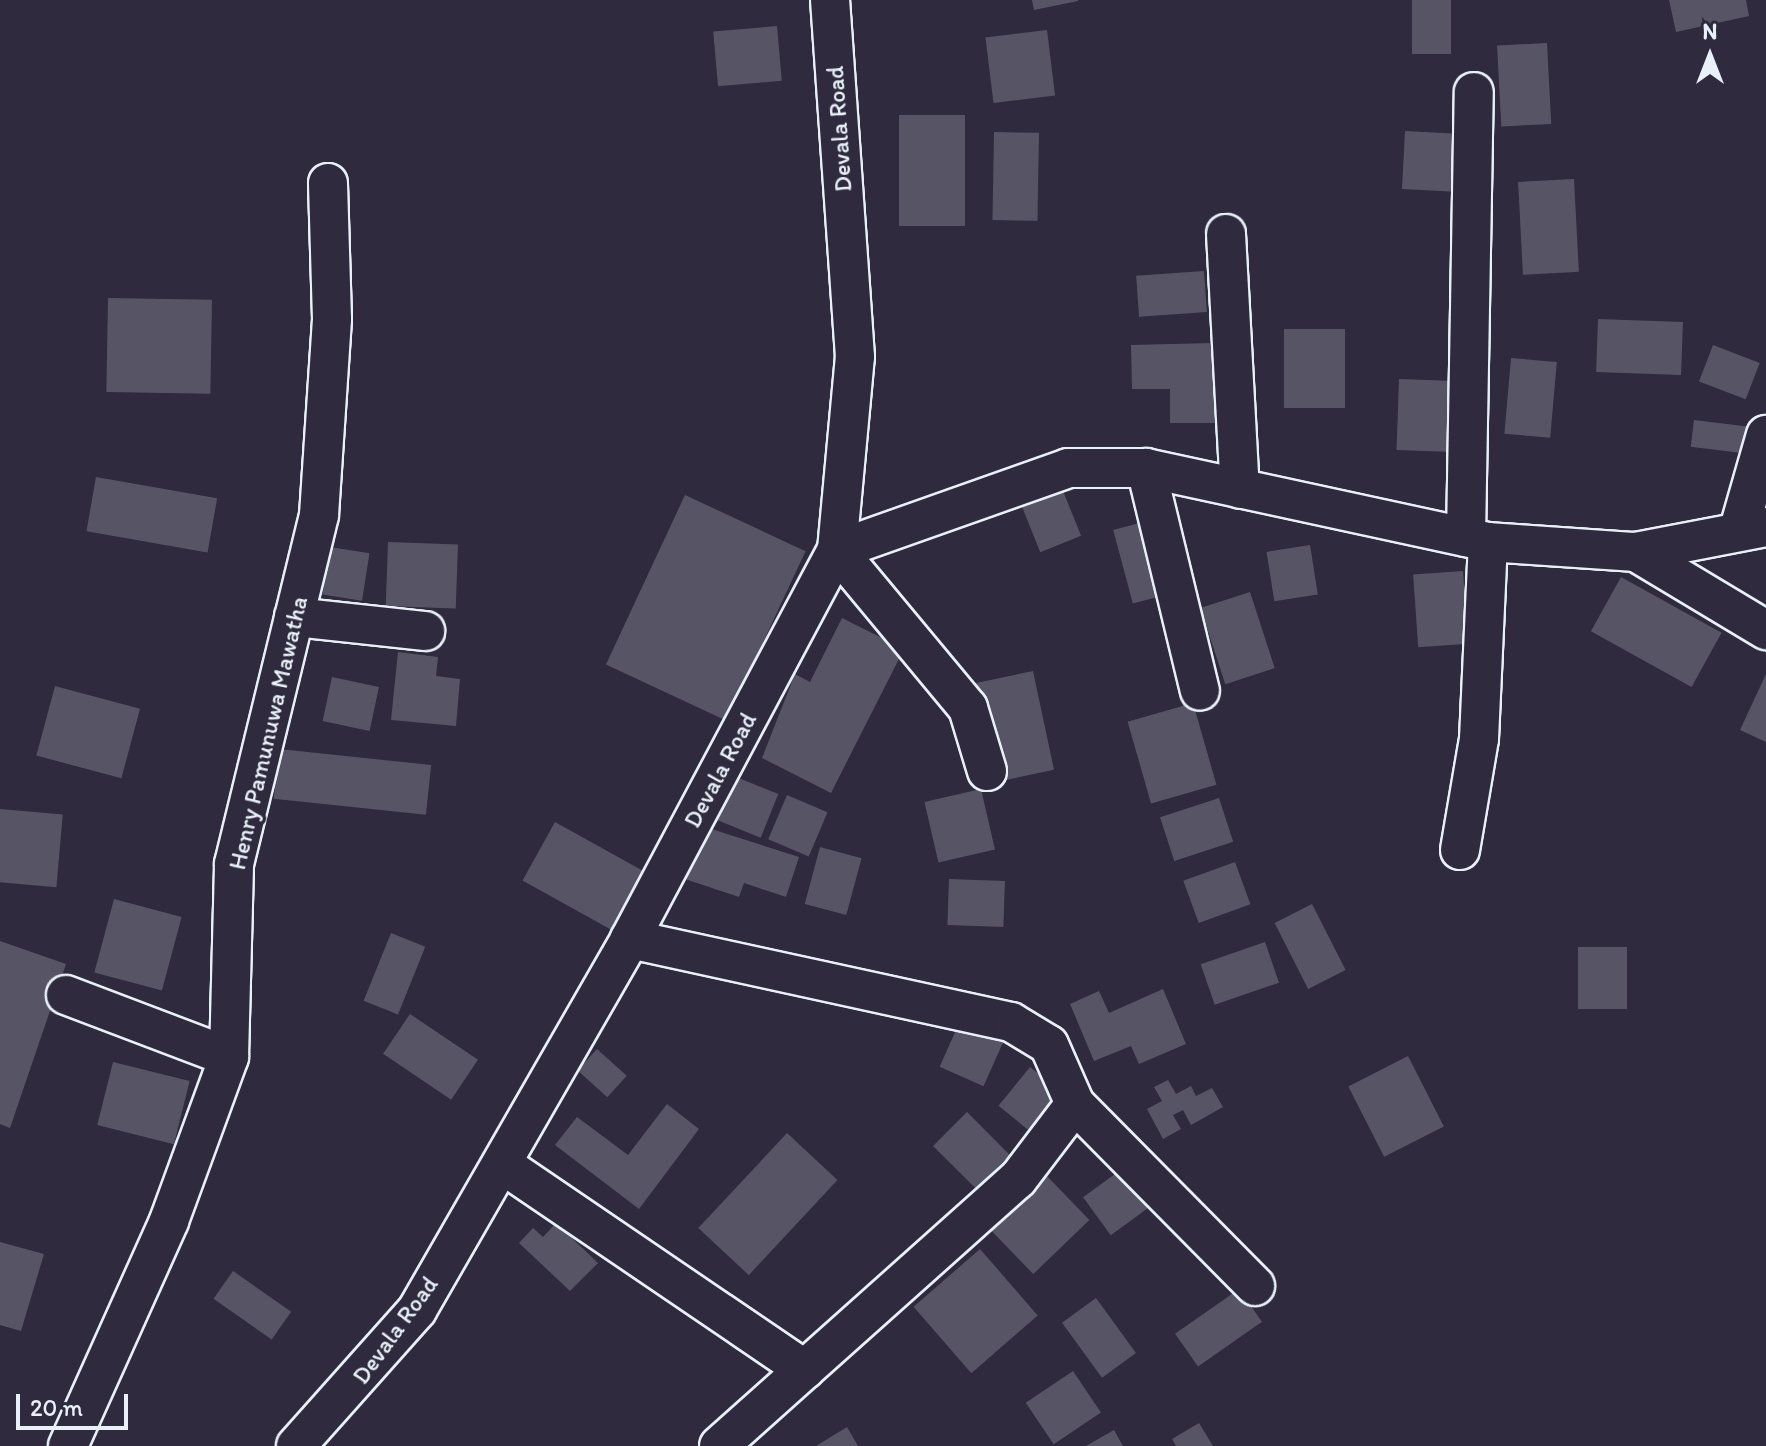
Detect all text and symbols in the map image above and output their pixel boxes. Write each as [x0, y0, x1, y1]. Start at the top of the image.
north arrow [1670, 16, 1750, 96]
text: N [1703, 18, 1717, 45]
street label: Devala Road [820, 65, 858, 193]
street label: Henry Pamunuwa Mawatha [222, 593, 314, 873]
street label: Devala Road [678, 707, 762, 833]
street label: Devala Road [346, 1270, 444, 1390]
scale bar [20, 1378, 132, 1428]
text: 20 m [30, 1393, 83, 1422]

